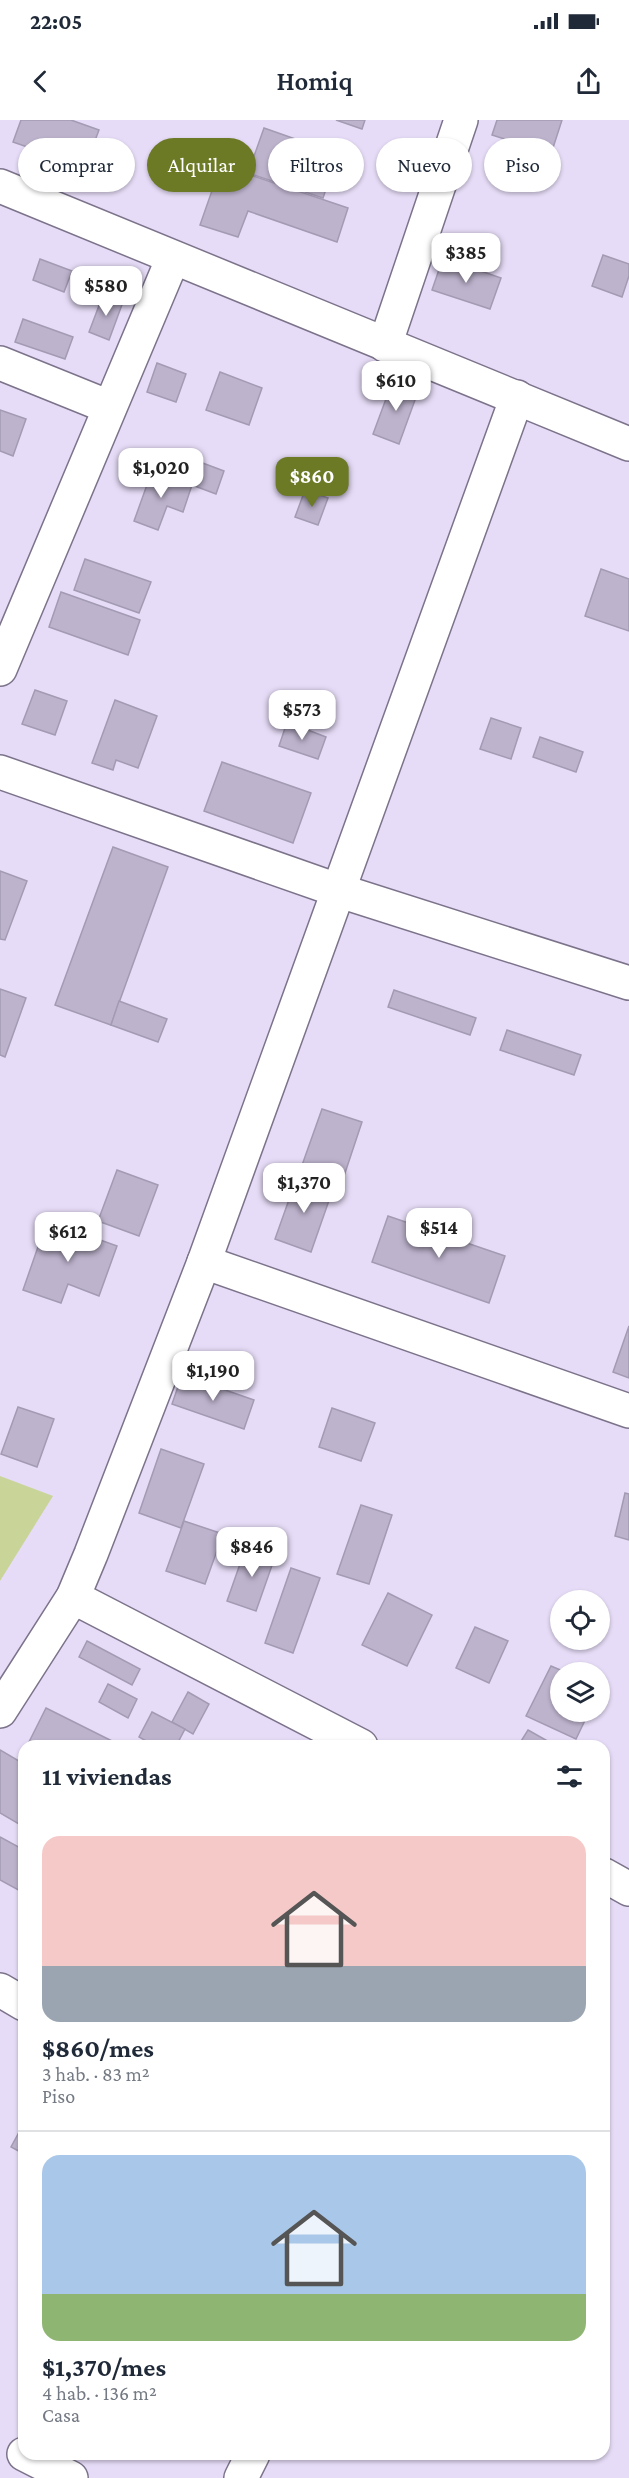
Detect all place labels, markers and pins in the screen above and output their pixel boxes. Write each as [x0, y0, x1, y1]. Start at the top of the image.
pin: $385 [430, 233, 502, 284]
pin: $580 [70, 266, 142, 317]
pin: $610 [360, 361, 432, 412]
pin: $1,020 [112, 448, 210, 499]
pin: $860 [276, 457, 348, 508]
pin: $573 [266, 690, 338, 741]
pin: $1,370 [255, 1163, 353, 1214]
pin: $514 [403, 1208, 475, 1259]
pin: $612 [32, 1212, 104, 1263]
pin: $1,190 [164, 1351, 262, 1402]
pin: $846 [216, 1527, 288, 1578]

